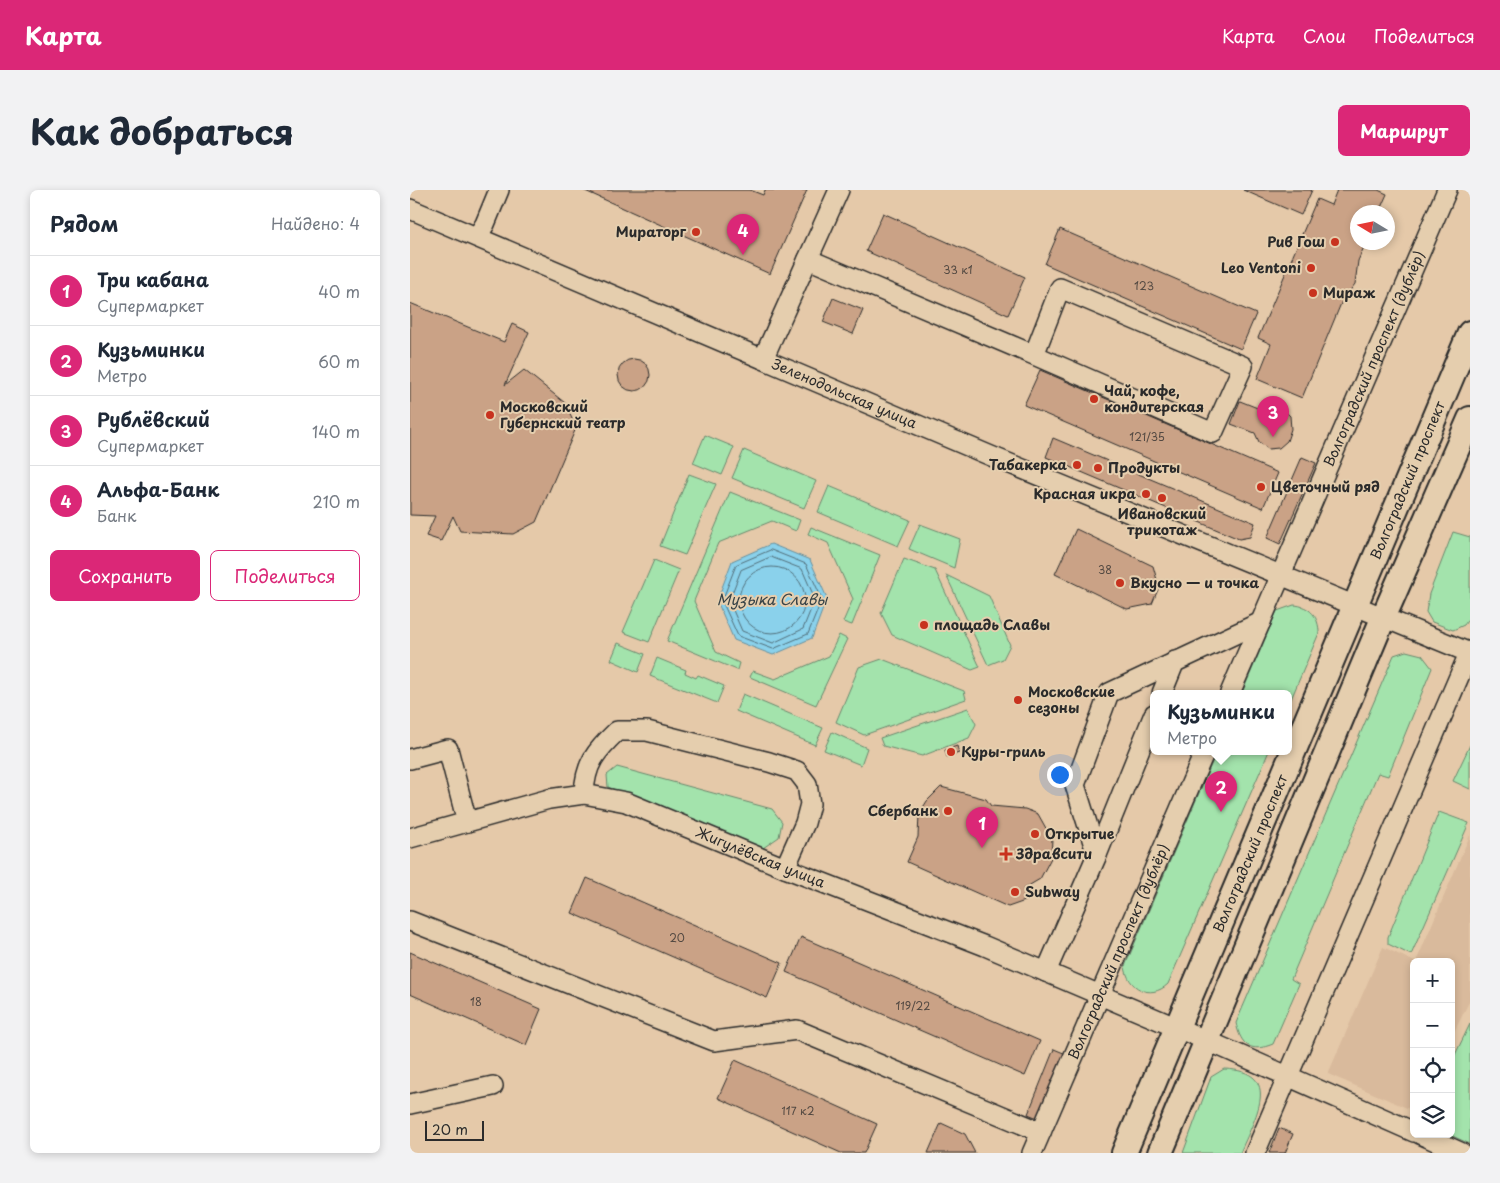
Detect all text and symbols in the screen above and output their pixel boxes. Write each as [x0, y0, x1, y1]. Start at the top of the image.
text: Карта [25, 17, 102, 53]
text: Карта [1222, 22, 1275, 49]
text: Слои [1303, 22, 1346, 49]
text: Поделиться [1374, 22, 1475, 49]
text: Как добраться [30, 104, 294, 157]
button: Маршрут [1338, 105, 1470, 156]
north arrow [1350, 205, 1395, 250]
text: Рядом [50, 207, 118, 239]
text: Найдено: 4 [271, 211, 360, 235]
pin: 4 [727, 214, 759, 255]
place label: Мираторг [616, 221, 687, 242]
marker: Мираторг [690, 226, 702, 238]
place label: Рив Гош [1267, 231, 1325, 252]
marker: Рив Гош [1329, 236, 1341, 248]
street label: Волгоградский проспект (дублёр) [1318, 247, 1430, 470]
place label: Leo Ventoni [1221, 257, 1301, 278]
house number: 33 к1 [943, 261, 973, 278]
marker: Leo Ventoni [1305, 262, 1317, 274]
text: Три кабана [97, 265, 209, 293]
house number: 123 [1134, 277, 1154, 294]
text: 1 [62, 279, 70, 303]
text: 40 m [318, 279, 360, 303]
place label: Мираж [1323, 282, 1376, 303]
marker: Мираж [1307, 287, 1319, 299]
text: Супермаркет [97, 293, 204, 317]
text: Кузьминки [97, 335, 205, 363]
text: 2 [60, 349, 72, 373]
text: 60 m [318, 349, 360, 373]
street label: Зеленодольская улица [769, 353, 921, 433]
text: Метро [97, 363, 147, 387]
place label: Чай, кофе, кондитерская [1104, 380, 1204, 417]
marker: Чай, кофе, кондитерская [1088, 393, 1100, 405]
place label: Московский Губернский театр [500, 396, 626, 433]
pin: 3 [1257, 396, 1289, 437]
street label: Волгоградский проспект [1365, 398, 1450, 563]
text: Рублёвский [97, 405, 210, 433]
marker: Московский Губернский театр [484, 409, 496, 421]
text: 3 [61, 419, 71, 443]
text: 140 m [312, 419, 360, 443]
house number: 121/35 [1129, 428, 1165, 445]
text: Супермаркет [97, 433, 204, 457]
place label: Табакерка [989, 454, 1068, 475]
place label: Продукты [1108, 457, 1180, 478]
marker: Табакерка [1071, 459, 1083, 471]
marker: Продукты [1092, 462, 1104, 474]
text: Альфа-Банк [97, 475, 219, 503]
place label: Цветочный ряд [1271, 476, 1380, 497]
marker: Цветочный ряд [1255, 481, 1267, 493]
place label: Красная икра [1034, 483, 1137, 504]
marker: Красная икра [1140, 488, 1152, 500]
text: 4 [61, 489, 71, 513]
text: 210 m [312, 489, 360, 513]
marker: Ивановский трикотаж [1156, 492, 1168, 504]
text: Банк [97, 503, 137, 527]
place label: Ивановский трикотаж [1118, 503, 1206, 540]
button: Сохранить [50, 550, 200, 601]
button: Поделиться [210, 550, 360, 601]
house number: 38 [1098, 561, 1112, 578]
place label: Вкусно — и точка [1130, 572, 1259, 593]
marker: Вкусно — и точка [1114, 577, 1126, 589]
water label: Музыка Славы [717, 587, 828, 610]
place label: площадь Славы [934, 614, 1050, 635]
marker: площадь Славы [918, 619, 930, 631]
place label: Московские сезоны [1028, 681, 1115, 718]
popup [1150, 690, 1292, 755]
marker: Московские сезоны [1012, 694, 1024, 706]
text: Кузьминки [1167, 697, 1275, 725]
text: Метро [1167, 725, 1217, 749]
place label: Куры-гриль [961, 741, 1046, 762]
marker: Куры-гриль [945, 746, 957, 758]
your location [1047, 762, 1073, 788]
pin: 2 [1205, 771, 1237, 812]
street label: Волгоградский проспект [1207, 771, 1293, 936]
place label: Сбербанк [868, 800, 938, 821]
marker: Сбербанк [942, 805, 954, 817]
pin: 1 [966, 807, 998, 848]
street label: Жигулёвская улица [692, 821, 828, 893]
place label: Открытие [1045, 823, 1115, 844]
marker: Открытие [1029, 828, 1041, 840]
street label: Волгоградский проспект (дублёр) [1062, 840, 1174, 1063]
place label: Здравсити [1015, 843, 1093, 864]
marker: Здравсити [1000, 848, 1012, 860]
place label: Subway [1025, 881, 1080, 902]
marker: Subway [1009, 886, 1021, 898]
house number: 20 [669, 929, 685, 946]
map controls [1410, 958, 1455, 1138]
button: + [1410, 958, 1455, 1003]
house number: 18 [470, 993, 482, 1010]
house number: 119/22 [896, 997, 930, 1014]
button: − [1410, 1003, 1455, 1048]
button: locate [1410, 1048, 1455, 1093]
button: layers [1410, 1093, 1455, 1138]
house number: 117 к2 [782, 1102, 815, 1119]
scale bar [425, 1118, 484, 1141]
text: 20 m [432, 1119, 468, 1140]

